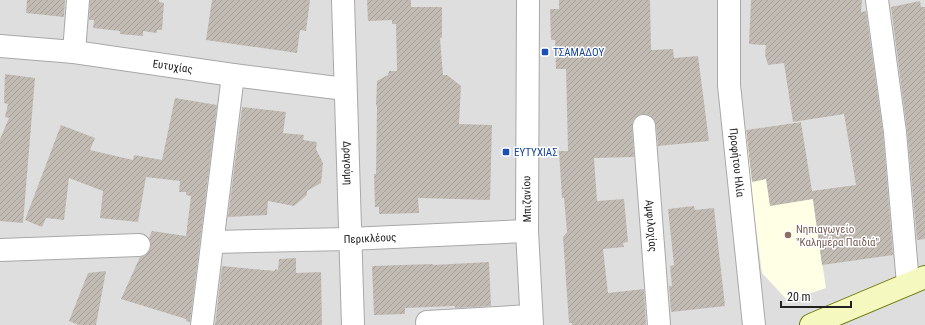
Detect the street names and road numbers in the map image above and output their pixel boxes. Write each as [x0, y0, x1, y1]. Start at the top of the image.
street label: Ευτυχίας [152, 57, 194, 76]
street label: Προφήτου Ηλία [727, 127, 747, 198]
street label: Δραγούμη [341, 141, 355, 185]
street label: Μπιζανίου [520, 176, 534, 222]
street label: Αμφιλοχίας [643, 199, 660, 252]
street label: Περικλέους [343, 230, 397, 246]

